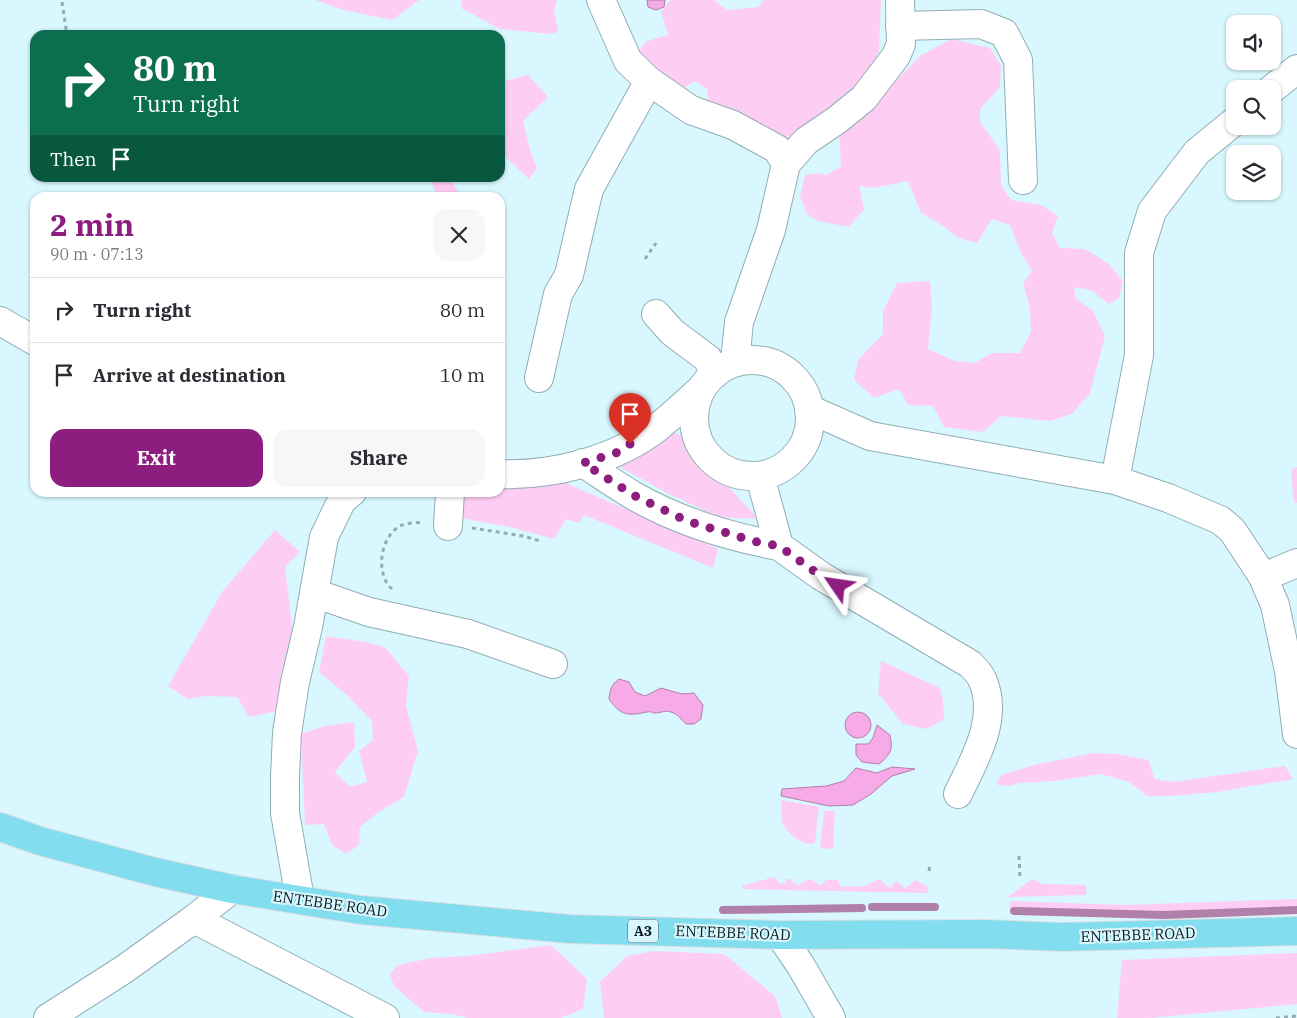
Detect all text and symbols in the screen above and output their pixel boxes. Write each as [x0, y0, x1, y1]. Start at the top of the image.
map controls [1226, 15, 1281, 200]
button: sound [1226, 15, 1281, 70]
text: 80 m [133, 45, 217, 91]
icon: right [50, 50, 115, 115]
button: search [1226, 80, 1281, 135]
text: Turn right [133, 89, 240, 118]
icon: arrive [107, 145, 135, 173]
button: layers [1226, 145, 1281, 200]
text: Then [50, 147, 97, 171]
text: 2 min [50, 205, 134, 244]
button: close [433, 209, 485, 261]
text: 90 m · 07:13 [50, 244, 144, 264]
icon: right [50, 296, 78, 324]
text: Turn right [93, 298, 191, 322]
text: 80 m [440, 298, 485, 322]
icon: arrive [50, 361, 78, 389]
text: Arrive at destination [93, 363, 286, 387]
text: 10 m [440, 363, 485, 387]
pin [609, 393, 651, 444]
icon: arrive [616, 400, 644, 428]
button: Exit [50, 429, 263, 487]
button: Share [273, 429, 485, 487]
position arrow [811, 559, 863, 611]
street label: ENTEBBE ROAD [272, 886, 388, 921]
road number: A3 [628, 919, 658, 942]
street label: ENTEBBE ROAD [675, 921, 791, 944]
street label: ENTEBBE ROAD [1080, 923, 1196, 946]

